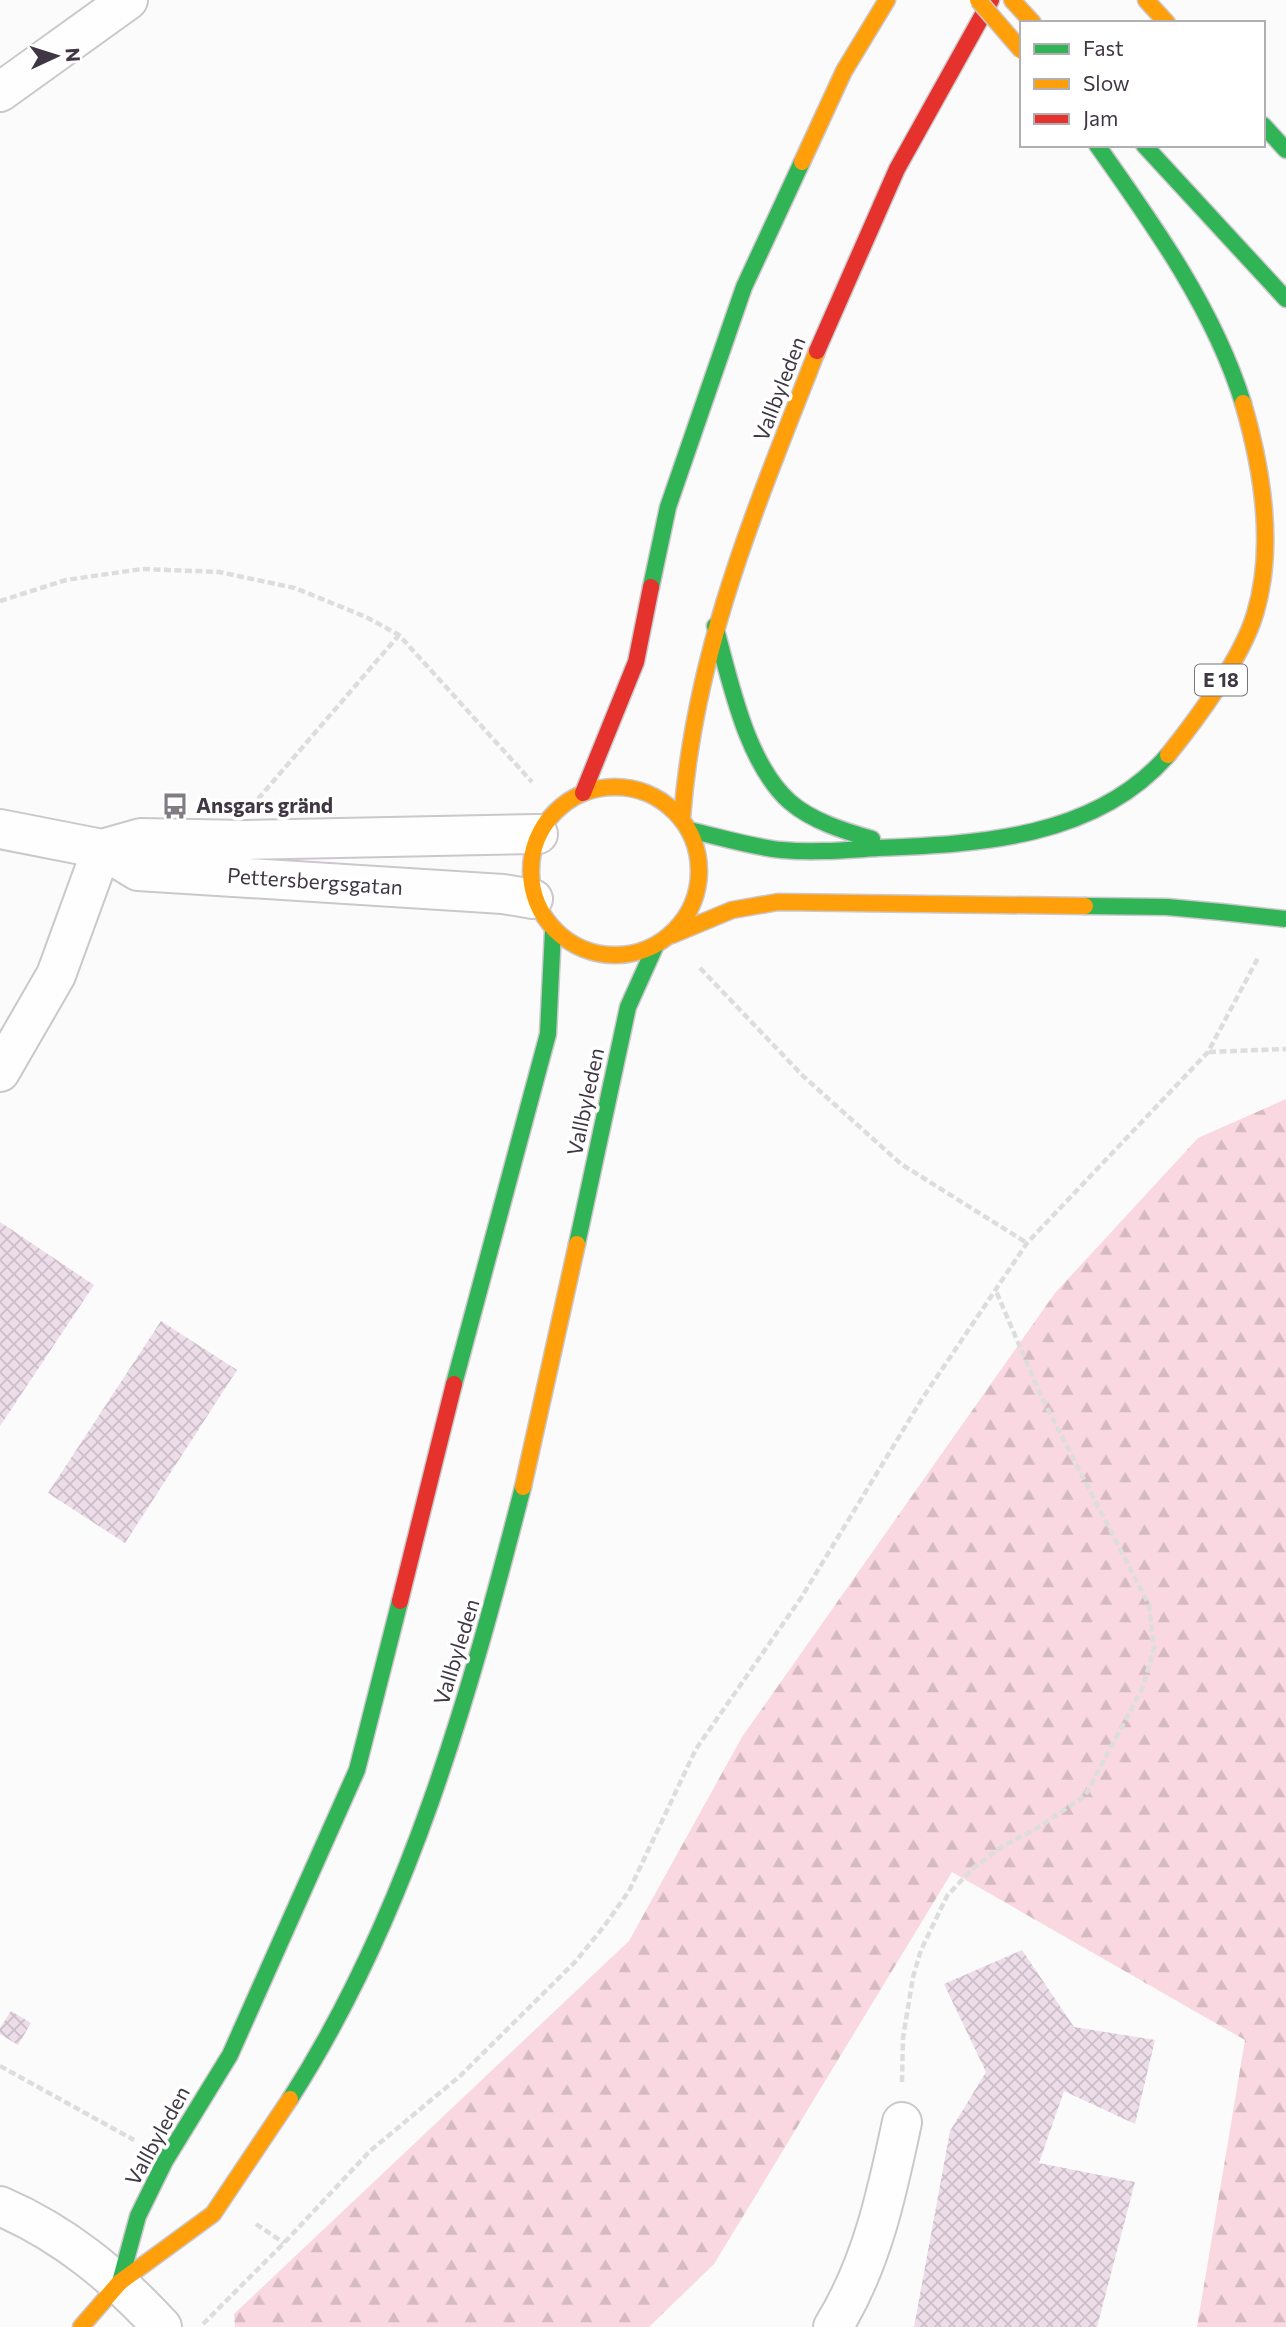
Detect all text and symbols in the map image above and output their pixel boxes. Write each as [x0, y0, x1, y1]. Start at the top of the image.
north arrow [21, 21, 91, 91]
legend [1020, 21, 1265, 147]
text: Fast [1083, 35, 1124, 60]
text: N [61, 47, 85, 63]
text: Slow [1083, 70, 1130, 95]
text: Jam [1083, 105, 1118, 130]
street label: Vallbyleden [747, 333, 810, 444]
road number: E 18 [1195, 664, 1247, 695]
bus stop icon: Ansgars gränd [160, 791, 190, 821]
place label: Ansgars gränd [196, 792, 333, 817]
street label: Pettersbergsgatan [226, 862, 404, 899]
street label: Vallbyleden [561, 1045, 608, 1158]
street label: Vallbyleden [428, 1595, 484, 1708]
street label: Vallbyleden [119, 2081, 194, 2189]

